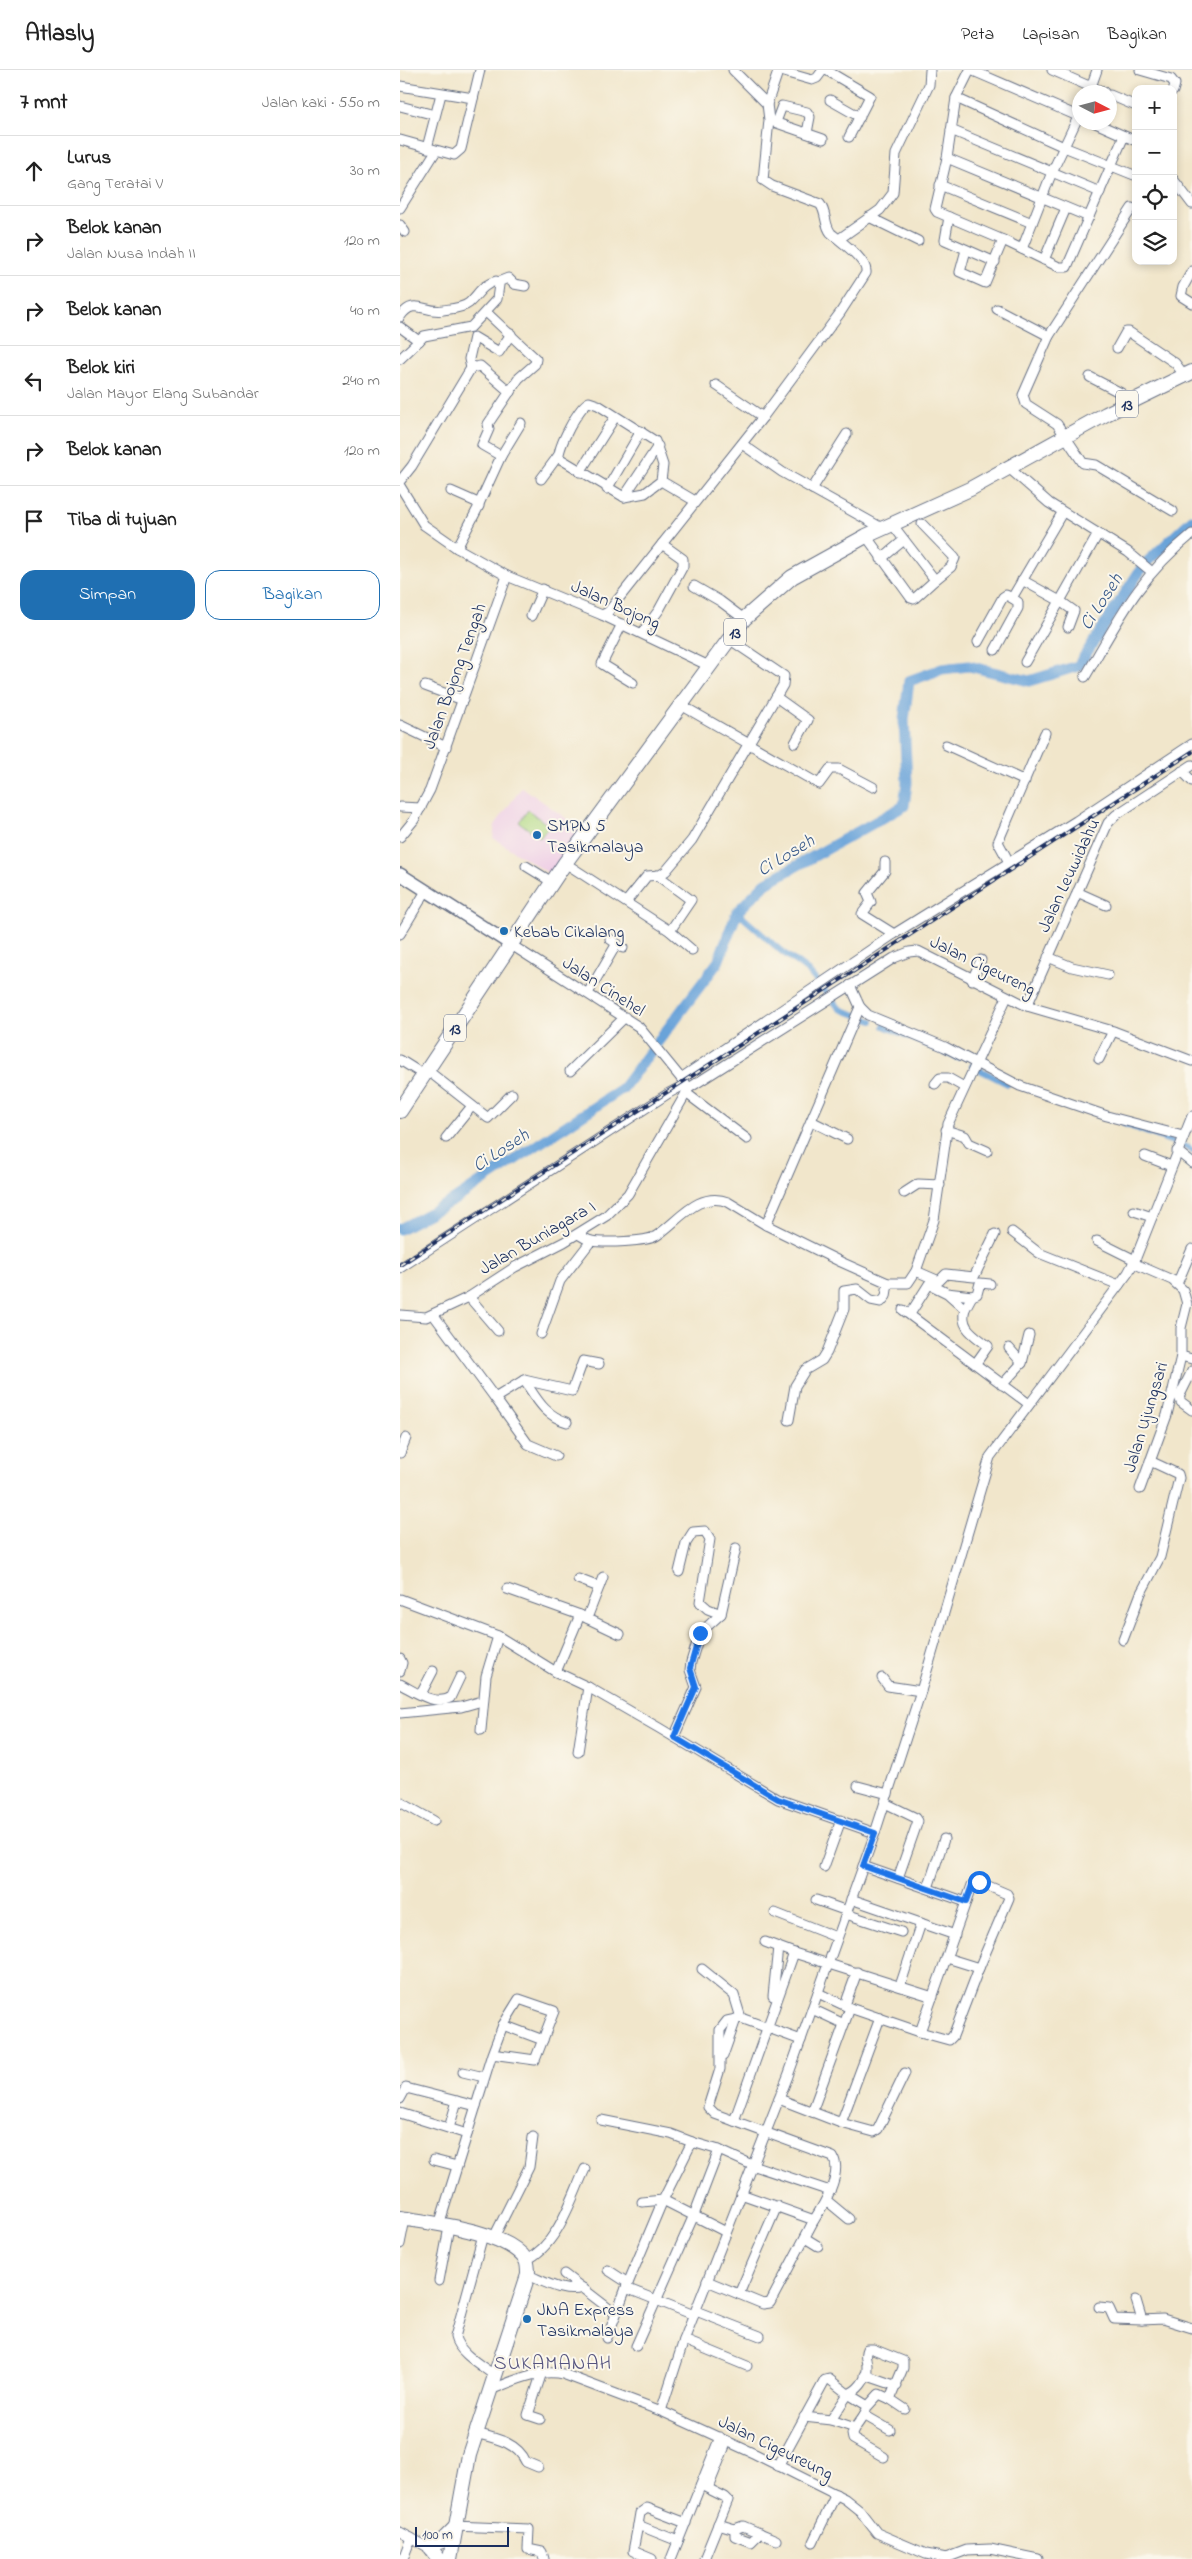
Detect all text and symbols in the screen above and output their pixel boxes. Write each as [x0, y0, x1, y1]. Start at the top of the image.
text: Atlasly [25, 17, 94, 52]
text: Peta [961, 22, 994, 48]
text: Lapisan [1022, 22, 1079, 48]
text: Bagikan [1107, 22, 1167, 48]
north arrow [1072, 85, 1117, 130]
map controls [1132, 85, 1177, 265]
button: + [1132, 85, 1177, 130]
text: 7 mnt [20, 88, 68, 118]
text: Jalan kaki · 550 m [262, 91, 380, 115]
button: − [1132, 130, 1177, 175]
text: Lurus [67, 145, 111, 172]
icon: ahead [20, 157, 48, 185]
text: 30 m [350, 159, 380, 183]
text: Gang Teratai V [67, 172, 163, 196]
button: locate [1132, 175, 1177, 220]
text: Belok kanan [67, 215, 161, 242]
button: layers [1132, 220, 1177, 265]
icon: right [20, 227, 48, 255]
text: 120 m [344, 229, 380, 253]
text: Jalan Nusa Indah II [67, 242, 196, 266]
icon: right [20, 297, 48, 325]
text: Belok kanan [67, 297, 161, 324]
text: 40 m [350, 299, 380, 323]
text: Belok kiri [67, 355, 135, 382]
icon: left [20, 367, 48, 395]
text: 240 m [342, 369, 380, 393]
text: Jalan Mayor Elang Subandar [67, 382, 259, 406]
road number: 13 [1116, 390, 1138, 418]
icon: right [20, 437, 48, 465]
text: Belok kanan [67, 437, 161, 464]
text: 120 m [344, 439, 380, 463]
icon: arrive [20, 507, 48, 535]
text: Tiba di tujuan [67, 507, 177, 534]
water label: Ci Loseh [1074, 568, 1131, 636]
button: Simpan [20, 570, 195, 620]
button: Bagikan [205, 570, 380, 620]
street label: Jalan Bojong [566, 574, 664, 638]
street label: Jalan Bojong Tengah [417, 600, 495, 754]
road number: 13 [724, 618, 746, 646]
place label: SMPN 5 Tasikmalaya [547, 814, 643, 861]
street label: Jalan Leuwidahu [1032, 814, 1108, 937]
water label: Ci Loseh [752, 828, 821, 884]
marker: SMPN 5 Tasikmalaya [531, 829, 543, 841]
place label: Kebab Cikalang [514, 920, 624, 947]
marker: Kebab Cikalang [498, 925, 510, 937]
street label: Jalan Cigeureng [924, 930, 1039, 1005]
street label: Jalan Cinehel [556, 951, 650, 1024]
road number: 13 [444, 1014, 466, 1041]
water label: Ci Loseh [468, 1122, 536, 1180]
street label: Jalan Buniagara I [475, 1195, 602, 1284]
street label: Jalan Ujungsari [1118, 1359, 1177, 1476]
route end [689, 1622, 712, 1645]
route start [968, 1871, 991, 1894]
place label: JNA Express Tasikmalaya [537, 2298, 634, 2345]
marker: JNA Express Tasikmalaya [521, 2313, 533, 2325]
district label: SUKAMANAH [494, 2350, 612, 2379]
street label: Jalan Cigeureung [713, 2410, 837, 2489]
scale bar [415, 2524, 509, 2547]
text: 100 m [422, 2525, 453, 2546]

